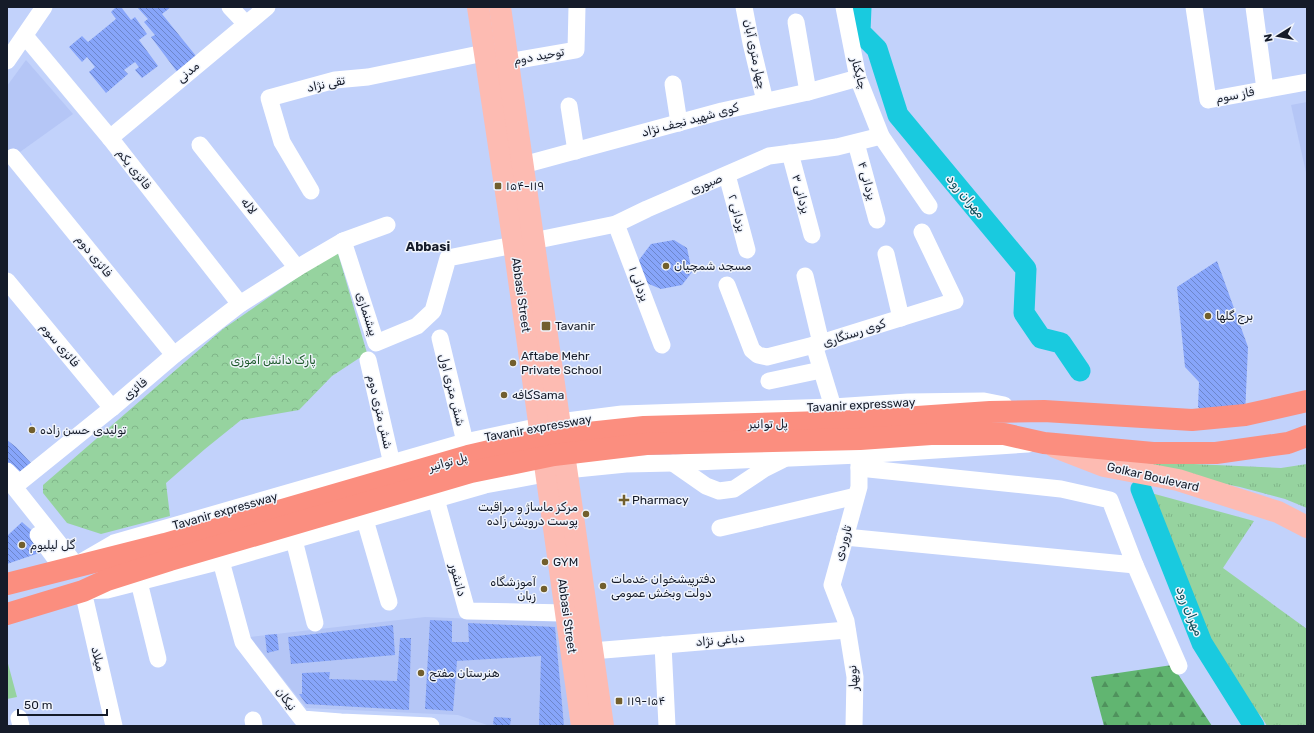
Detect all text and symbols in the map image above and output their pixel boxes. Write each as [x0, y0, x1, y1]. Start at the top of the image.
north arrow [1258, 16, 1298, 56]
street label: چهار متری آبان [740, 18, 769, 90]
text: N [1262, 33, 1276, 43]
street label: توحید دوم [513, 45, 566, 69]
street label: چایکنار [847, 54, 870, 91]
street label: مدنی [174, 58, 203, 86]
street label: تقی نژاد [306, 73, 347, 96]
street label: فاز سوم [1215, 84, 1256, 108]
street label: کوی شهید نجف نژاد [640, 100, 741, 141]
street label: فائزی یکم [113, 146, 154, 193]
street label: یزدانی ۴ [854, 160, 879, 202]
street label: صبوری [688, 171, 725, 198]
water label: مهران رود [943, 171, 989, 222]
street label: یزدانی ۳ [788, 173, 813, 215]
place label: ۱۵۴-۱۱۹ [506, 179, 544, 193]
marker: ۱۵۴-۱۱۹ [493, 181, 503, 191]
street label: یزدانی ۲ [724, 193, 749, 234]
street label: لاله [238, 195, 260, 217]
street label: فائزی دوم [71, 232, 115, 281]
district label: Abbasi [406, 239, 450, 254]
street label: Abbasi Street [509, 257, 533, 334]
place label: مسجد شمچیان [674, 259, 752, 273]
marker: مسجد شمچیان [661, 261, 671, 271]
street label: یزدانی ۱ [625, 265, 652, 304]
street label: پیشنمازی [352, 290, 381, 338]
place label: برج گلها [1216, 309, 1253, 325]
marker: برج گلها [1203, 311, 1213, 321]
street label: کوی رستگاری [821, 316, 888, 351]
place label: Tavanir [555, 319, 596, 333]
street label: فائزی سوم [36, 320, 83, 371]
marker: Tavanir [540, 320, 552, 332]
place label: Aftabe Mehr Private School [521, 349, 602, 377]
street label: شش متری اول [435, 352, 468, 428]
park label: پارک دانش آموزی [230, 353, 316, 368]
marker: Aftabe Mehr Private School [508, 358, 518, 368]
street label: شش متری دوم [363, 374, 395, 451]
street label: فائزی [120, 375, 151, 404]
place label: کافهSama [512, 388, 564, 402]
marker: کافهSama [499, 390, 509, 400]
street label: Tavanir expressway [806, 395, 916, 415]
street label: Tavanir expressway [483, 412, 593, 444]
street label: پل توانیر [747, 417, 788, 432]
place label: تولیدی حسن زاده [40, 423, 127, 438]
marker: تولیدی حسن زاده [27, 425, 37, 435]
street label: پل توانیر [426, 450, 469, 475]
street label: Golkar Boulevard [1106, 460, 1200, 494]
street label: Tavanir expressway [171, 489, 280, 533]
place label: Pharmacy [632, 493, 689, 507]
marker: Pharmacy [619, 495, 629, 505]
place label: مرکز ماساژ و مراقبت پوست درویش زاده [478, 500, 578, 529]
marker: مرکز ماساژ و مراقبت پوست درویش زاده [581, 509, 591, 519]
street label: تاروردی [831, 523, 855, 563]
place label: گل لیلیوم [30, 538, 76, 554]
marker: گل لیلیوم [17, 540, 27, 550]
place label: GYM [553, 555, 578, 569]
marker: GYM [540, 557, 550, 567]
street label: دانشور [446, 561, 469, 599]
place label: دفترپیشخوان خدمات دولت وبخش عمومی [611, 572, 716, 601]
place label: آموزشگاه زبان [490, 575, 537, 604]
street label: Abbasi Street [555, 578, 579, 655]
marker: دفترپیشخوان خدمات دولت وبخش عمومی [598, 581, 608, 591]
marker: آموزشگاه زبان [539, 584, 549, 594]
water label: مهران رود [1172, 584, 1207, 638]
street label: دباغی نژاد [695, 631, 745, 650]
street label: میلاد [88, 645, 108, 673]
street label: نوبهار [845, 665, 862, 692]
place label: هنرستان مفتح [429, 666, 500, 682]
marker: هنرستان مفتح [416, 668, 426, 678]
street label: نیکان [273, 685, 299, 713]
scale bar [18, 691, 107, 717]
place label: ۱۱۹-۱۵۴ [627, 694, 665, 708]
marker: ۱۱۹-۱۵۴ [614, 696, 624, 706]
text: 50 m [24, 698, 52, 712]

